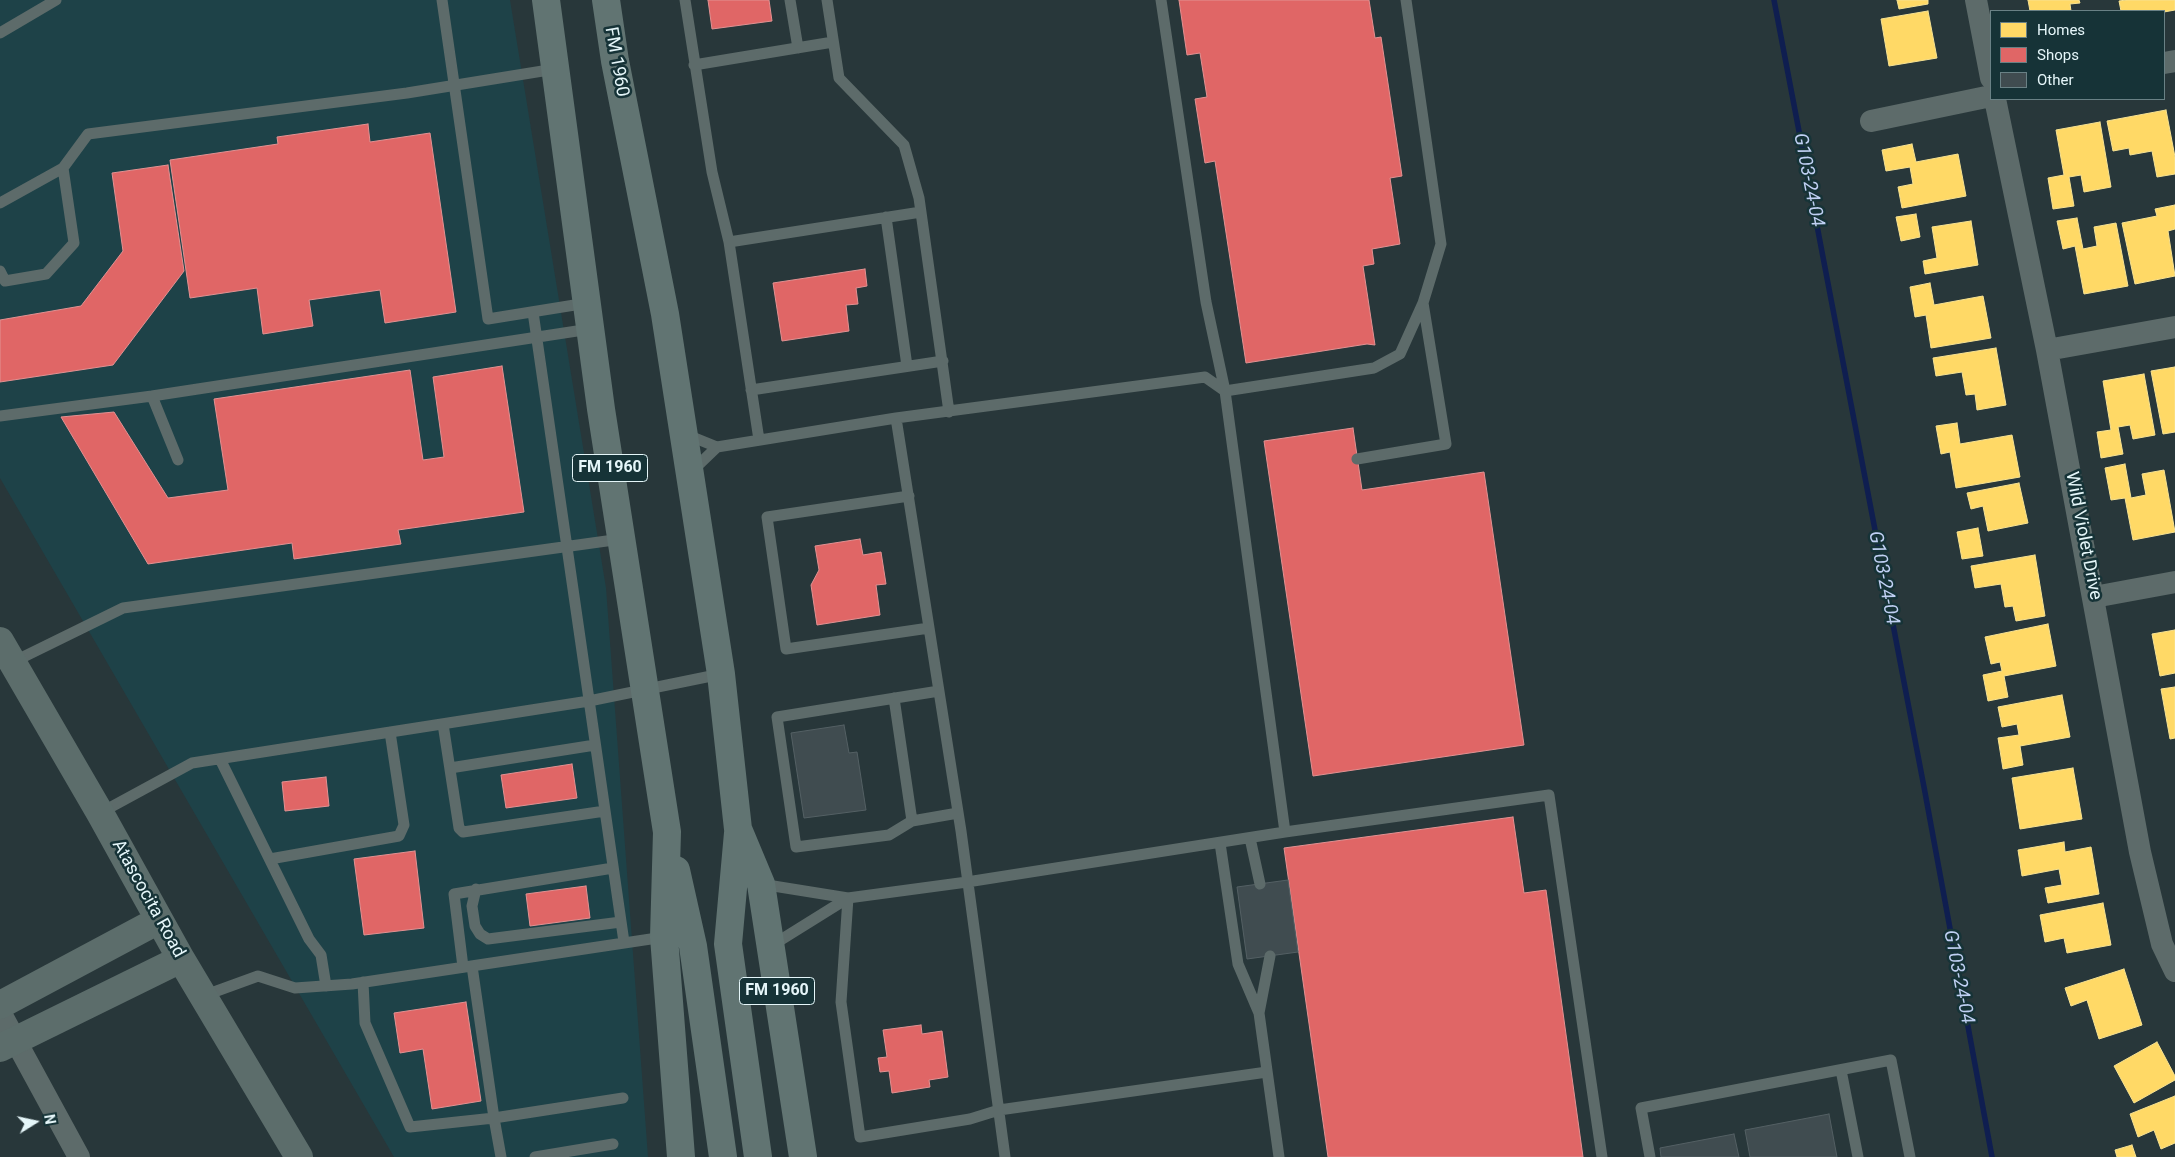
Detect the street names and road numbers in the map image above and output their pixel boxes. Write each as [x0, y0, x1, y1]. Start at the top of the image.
street label: FM 1960 [599, 25, 633, 99]
road number: FM 1960 [572, 454, 648, 482]
street label: Wild Violet Drive [2060, 470, 2106, 602]
street label: Atascocita Road [107, 836, 189, 962]
road number: FM 1960 [740, 978, 814, 1004]

